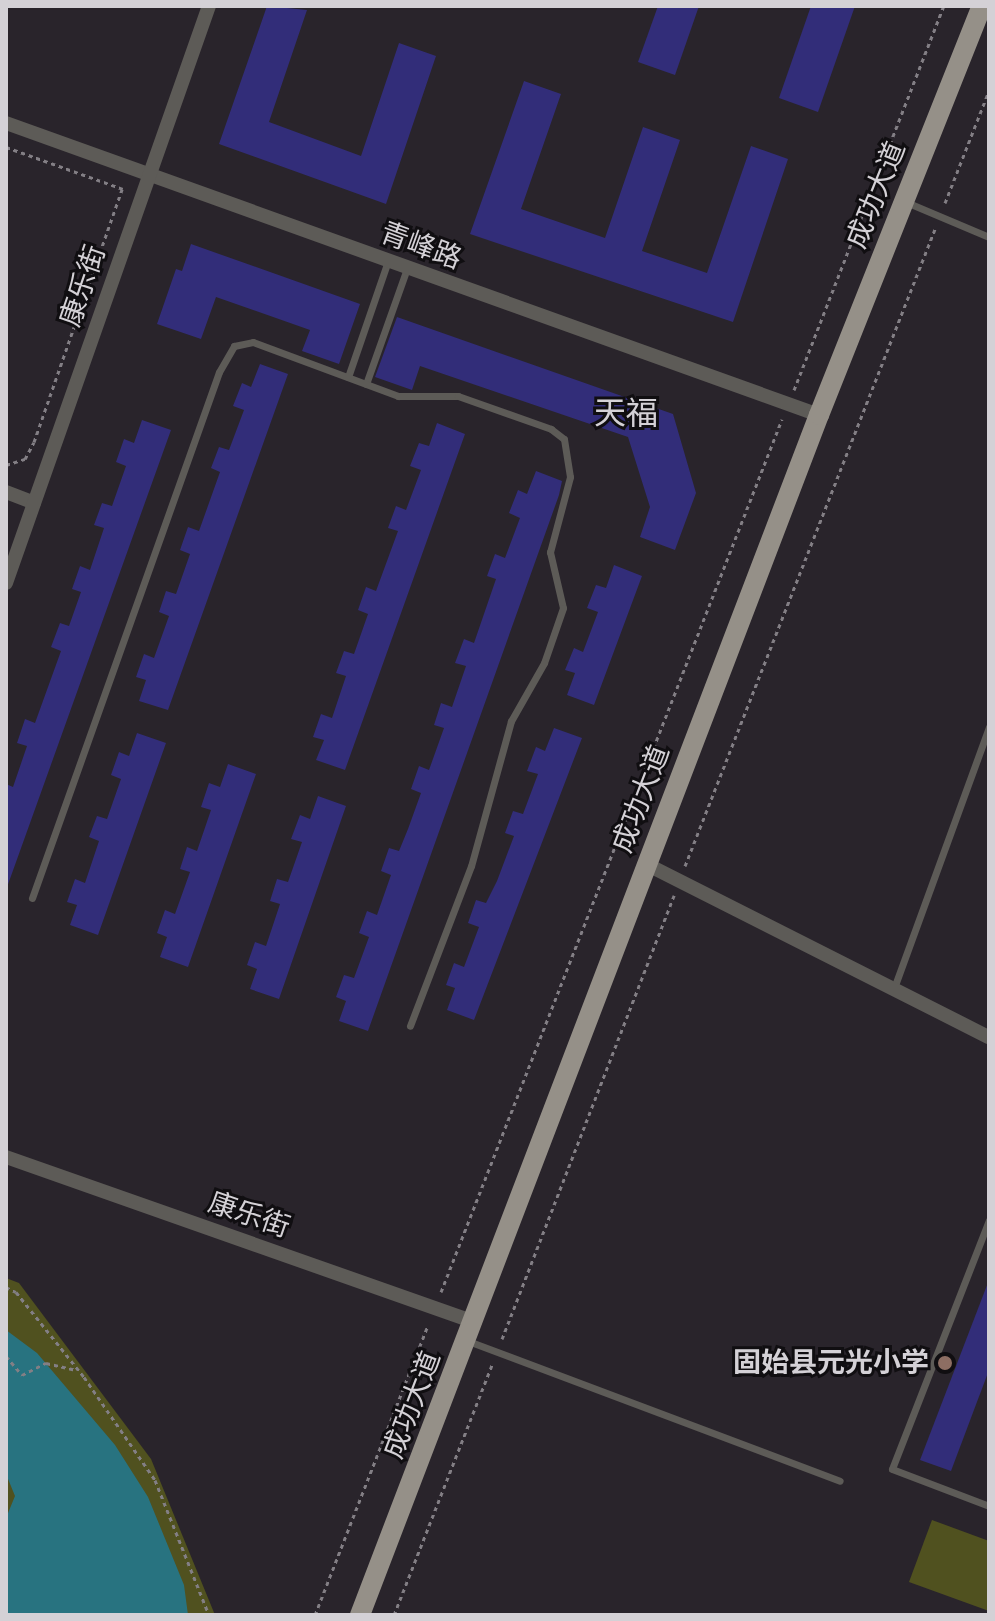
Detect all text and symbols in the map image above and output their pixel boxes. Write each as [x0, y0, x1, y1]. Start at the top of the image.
street label: 成功大道 [839, 137, 913, 253]
street label: 青峰路 [376, 216, 466, 276]
street label: 康乐街 [53, 241, 113, 331]
district label: 天福 [594, 394, 658, 432]
street label: 成功大道 [605, 741, 677, 857]
street label: 康乐街 [204, 1185, 294, 1245]
place label: 固始县元光小学 [733, 1346, 929, 1380]
street label: 成功大道 [376, 1347, 448, 1463]
marker: 固始县元光小学 [936, 1354, 954, 1372]

